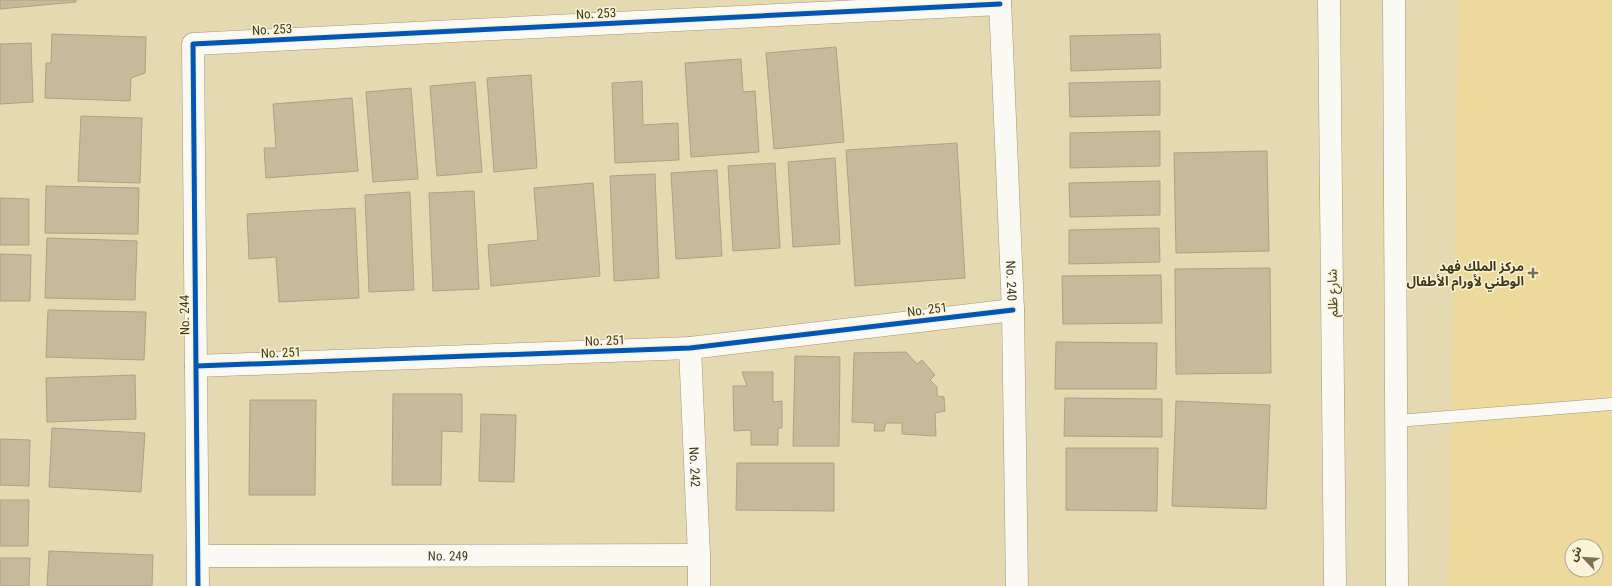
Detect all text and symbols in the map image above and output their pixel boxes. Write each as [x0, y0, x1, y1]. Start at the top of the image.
street label: No. 253 [576, 5, 617, 22]
street label: No. 253 [252, 21, 293, 38]
place label: مركز الملك فهد الوطني لأورام الأطفال [1406, 259, 1524, 292]
street label: No. 240 [1003, 260, 1020, 301]
marker: مركز الملك فهد الوطني لأورام الأطفال [1527, 267, 1539, 279]
street label: شارع ظلم [1325, 269, 1343, 317]
street label: No. 244 [177, 294, 192, 335]
street label: No. 251 [906, 300, 948, 319]
street label: No. 251 [585, 332, 625, 349]
street label: No. 251 [261, 344, 301, 361]
street label: No. 242 [686, 446, 703, 487]
north arrow [1564, 538, 1604, 578]
text: ش [1566, 544, 1584, 564]
street label: No. 249 [428, 548, 468, 564]

